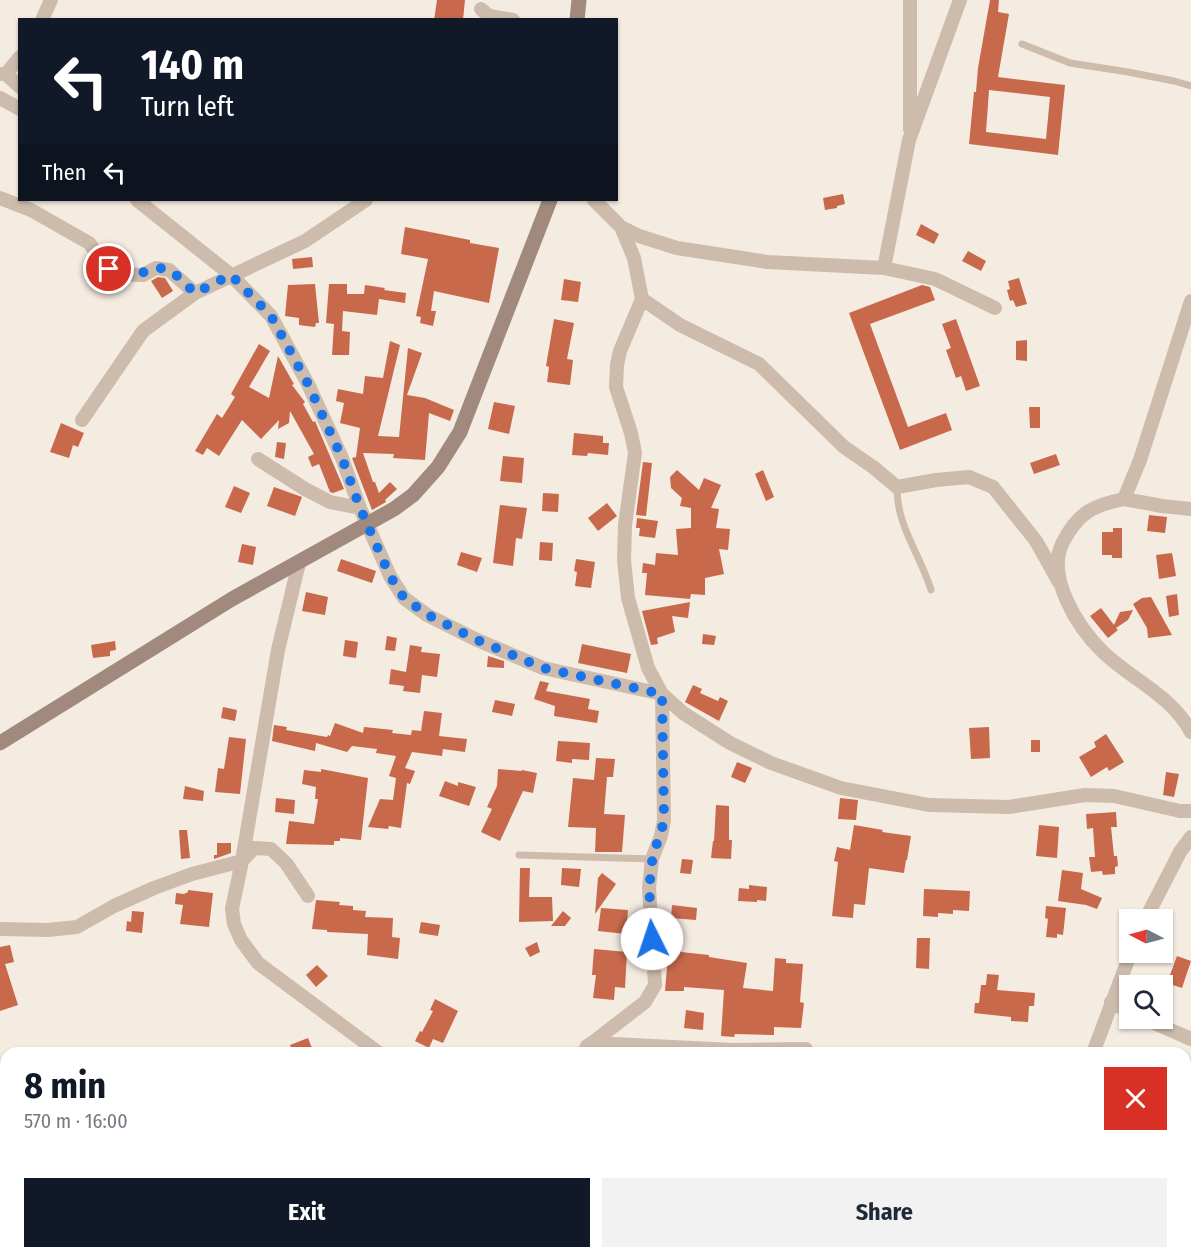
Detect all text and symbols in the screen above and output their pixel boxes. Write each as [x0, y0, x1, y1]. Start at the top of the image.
text: 140 m [141, 40, 244, 90]
icon: left [42, 42, 120, 120]
text: Turn left [141, 91, 234, 123]
icon: left [98, 156, 131, 189]
text: Then [42, 159, 86, 186]
pin [83, 243, 134, 294]
icon: arrive [92, 252, 125, 285]
position arrow [620, 907, 684, 971]
north arrow [1119, 909, 1173, 963]
map controls [1119, 909, 1173, 1029]
button: search [1119, 975, 1173, 1029]
text: 8 min [24, 1064, 106, 1108]
button: close [1104, 1067, 1167, 1130]
text: 570 m · 16:00 [24, 1109, 128, 1133]
button: Exit [24, 1178, 590, 1247]
button: Share [602, 1178, 1167, 1247]

